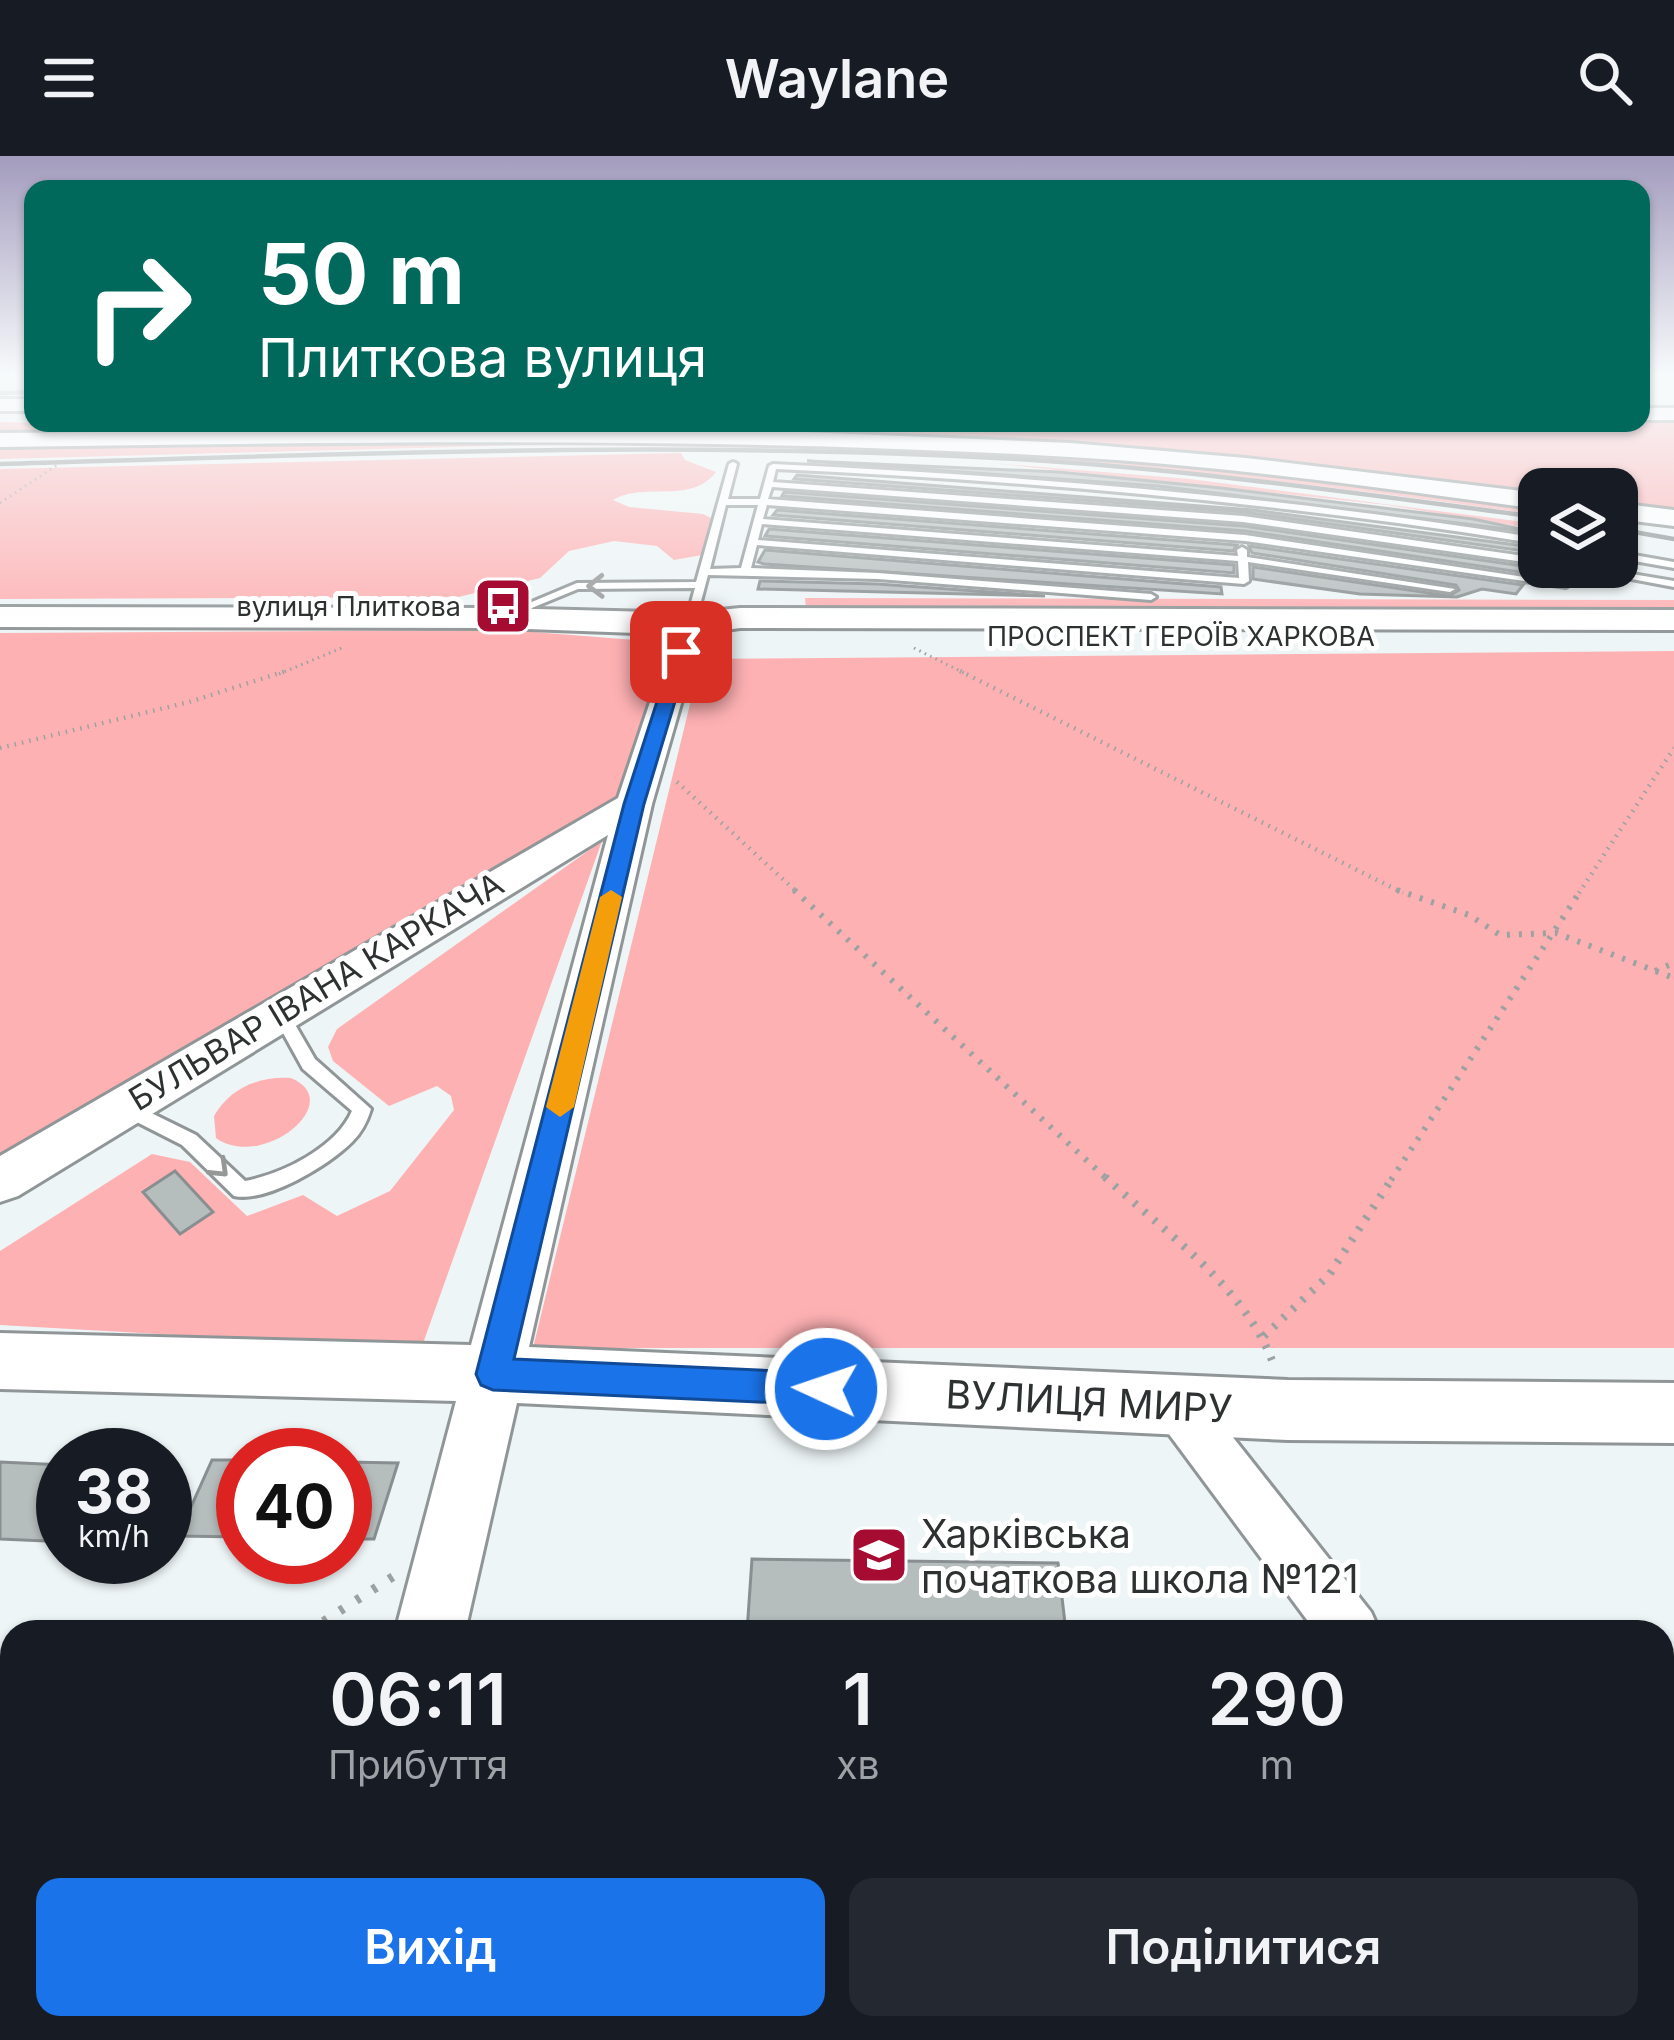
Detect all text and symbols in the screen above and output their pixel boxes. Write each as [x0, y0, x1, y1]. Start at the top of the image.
icon: menu [36, 45, 102, 111]
icon: search [1572, 45, 1638, 111]
text: Waylane [725, 46, 949, 111]
text: 50 m [258, 223, 465, 324]
icon: right [60, 228, 216, 384]
text: Плиткова вулиця [258, 325, 707, 390]
map controls [1518, 468, 1638, 588]
button: layers [1518, 468, 1638, 588]
one-way arrow [586, 573, 605, 599]
bus stop icon: вулиця Плиткова [472, 575, 534, 637]
place label: вулиця Плиткова [236, 590, 461, 623]
pin [630, 601, 732, 703]
icon: arrive [648, 619, 714, 685]
street label: ПРОСПЕКТ ГЕРОЇВ ХАРКОВА [987, 620, 1375, 653]
street label: БУЛЬВАР ІВАНА КАРКАЧА [122, 863, 510, 1119]
one-way arrow [206, 1155, 228, 1177]
position arrow [763, 1326, 889, 1452]
street label: ВУЛИЦЯ МИРУ [945, 1370, 1233, 1432]
speed limit sign: 40 [216, 1428, 372, 1584]
text: 38 [75, 1455, 153, 1527]
place label: Харківська початкова школа №121 [921, 1510, 1359, 1602]
text: km/h [78, 1518, 150, 1554]
school or university icon: Харківська початкова школа №121 [848, 1524, 910, 1586]
text: 06:11 [329, 1655, 507, 1742]
text: 1 [843, 1655, 873, 1742]
text: 290 [1208, 1655, 1346, 1742]
text: Прибуття [328, 1741, 508, 1788]
text: хв [836, 1741, 879, 1788]
text: m [1260, 1741, 1294, 1788]
button: Вихід [36, 1878, 825, 2016]
button: Поділитися [849, 1878, 1638, 2016]

